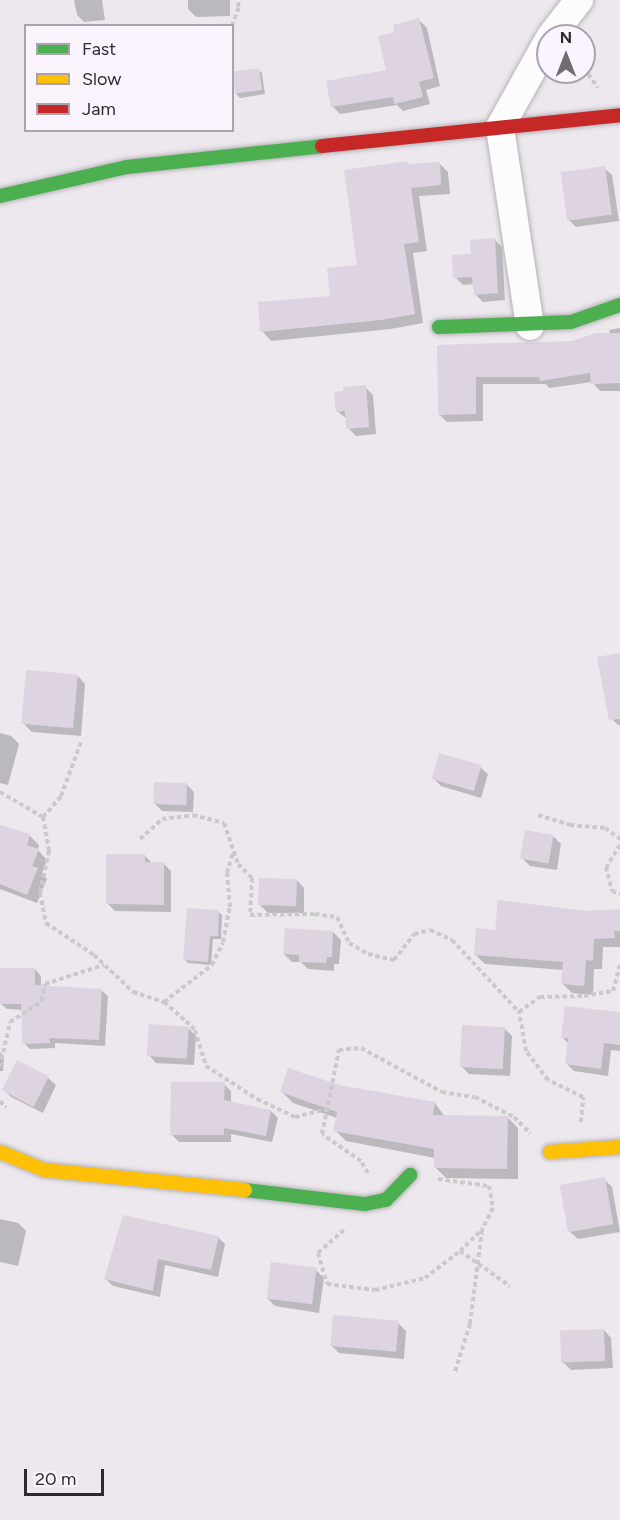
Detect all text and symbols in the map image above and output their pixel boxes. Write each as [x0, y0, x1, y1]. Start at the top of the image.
legend [24, 24, 234, 132]
north arrow [536, 24, 596, 84]
text: N [560, 28, 572, 47]
text: Fast [82, 38, 116, 60]
text: Slow [82, 68, 121, 90]
text: Jam [82, 98, 116, 120]
scale bar [27, 1457, 106, 1495]
text: 20 m [35, 1468, 76, 1490]

